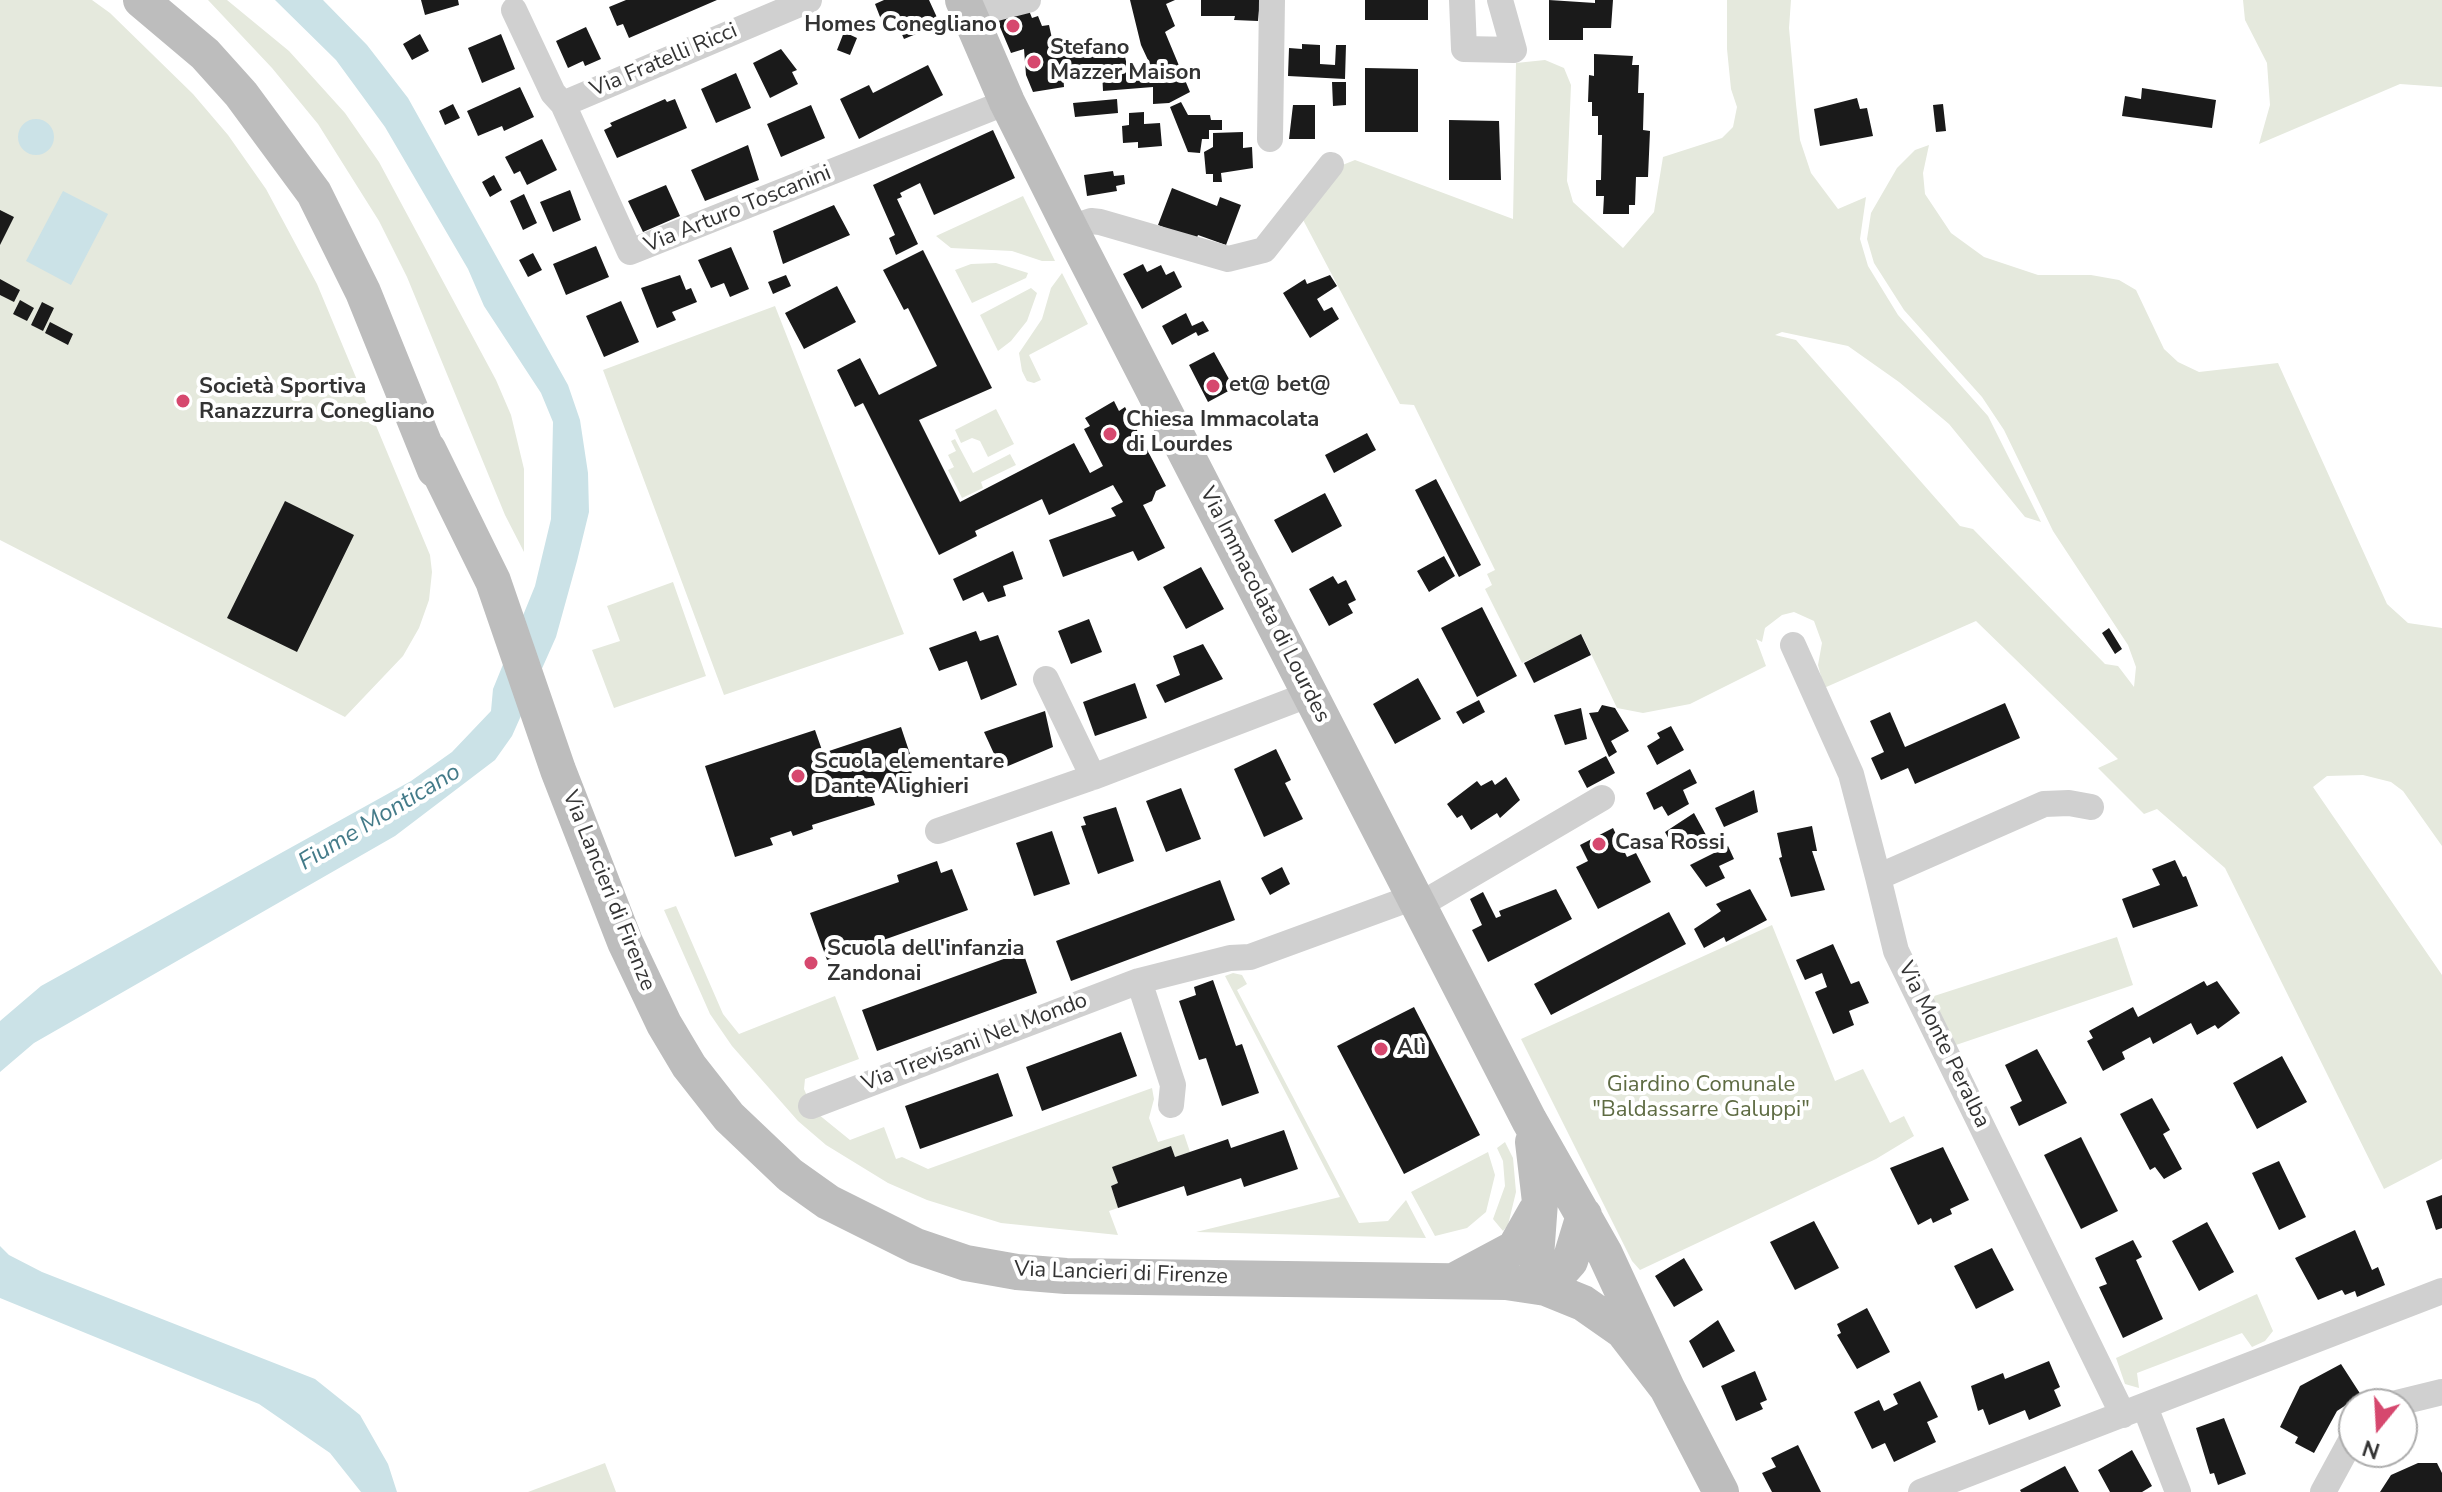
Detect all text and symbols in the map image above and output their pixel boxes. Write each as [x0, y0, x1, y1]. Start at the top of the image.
place label: Homes Conegliano [804, 13, 997, 39]
marker: Homes Conegliano [1004, 17, 1022, 35]
street label: Via Fratelli Ricci [587, 18, 741, 104]
place label: Stefano Mazzer Maison [1050, 36, 1201, 88]
marker: Stefano Mazzer Maison [1025, 53, 1043, 71]
street label: Via Arturo Toscanini [641, 160, 835, 260]
place label: et@ bet@ [1229, 373, 1331, 399]
place label: Società Sportiva Ranazzurra Conegliano [199, 375, 435, 426]
marker: et@ bet@ [1204, 377, 1222, 395]
marker: Società Sportiva Ranazzurra Conegliano [174, 392, 192, 410]
place label: Chiesa Immacolata di Lourdes [1126, 408, 1319, 460]
marker: Chiesa Immacolata di Lourdes [1101, 425, 1119, 443]
street label: Via Immacolata di Lourdes [1193, 483, 1335, 727]
place label: Scuola elementare Dante Alighieri [814, 750, 1004, 802]
water label: Fiume Monticano [294, 758, 466, 878]
marker: Scuola elementare Dante Alighieri [789, 767, 807, 785]
street label: Via Lancieri di Firenze [556, 787, 660, 995]
place label: Casa Rossi [1615, 831, 1725, 857]
marker: Casa Rossi [1590, 835, 1608, 853]
place label: Scuola dell'infanzia Zandonai [827, 937, 1025, 988]
marker: Scuola dell'infanzia Zandonai [802, 954, 820, 972]
street label: Via Monte Peralba [1891, 958, 1995, 1132]
street label: Via Trevisani Nel Mondo [859, 988, 1091, 1098]
place label: Alì [1397, 1036, 1426, 1062]
marker: Alì [1372, 1040, 1390, 1058]
park label: Giardino Comunale "Baldassarre Galuppi" [1592, 1073, 1810, 1124]
street label: Via Lancieri di Firenze [1014, 1257, 1228, 1291]
north arrow [2338, 1388, 2418, 1468]
text: N [2359, 1432, 2384, 1466]

